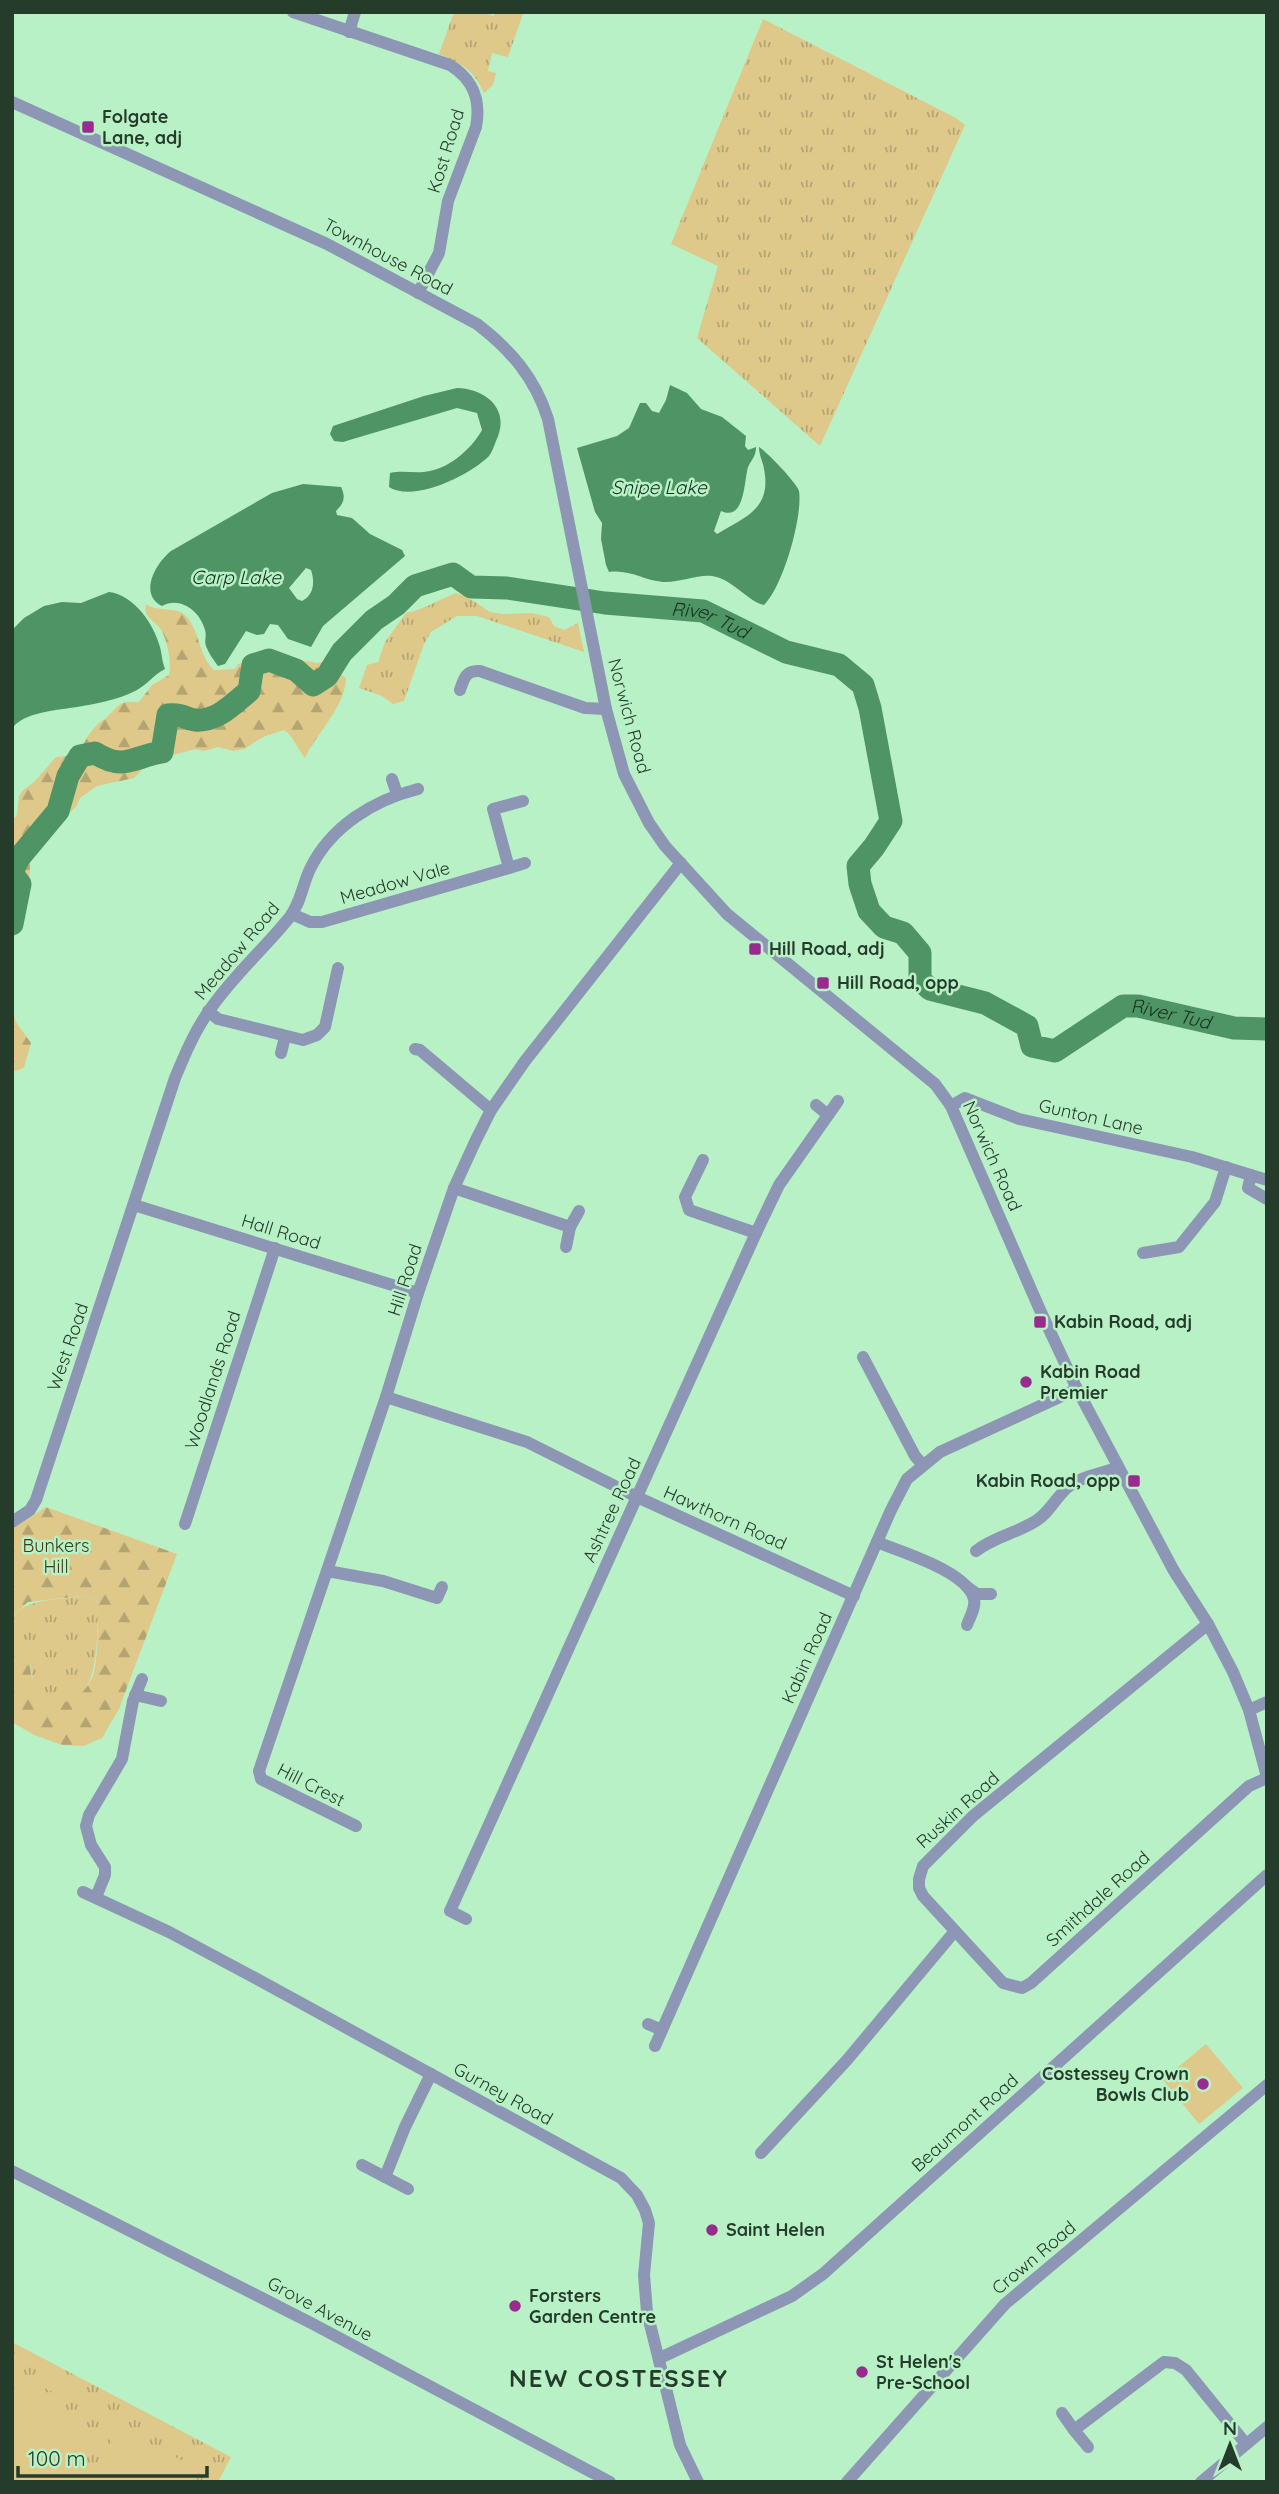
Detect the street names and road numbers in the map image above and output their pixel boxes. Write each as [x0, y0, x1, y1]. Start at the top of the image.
street label: Kost Road [422, 106, 469, 196]
street label: Townhouse Road [320, 213, 457, 300]
street label: Norwich Road [603, 656, 656, 776]
street label: Meadow Vale [337, 856, 452, 909]
street label: Meadow Road [189, 897, 284, 1004]
street label: Gunton Lane [1037, 1093, 1146, 1140]
street label: Norwich Road [958, 1097, 1027, 1215]
street label: Hall Road [239, 1209, 324, 1254]
street label: Hill Road [382, 1241, 427, 1319]
street label: West Road [42, 1300, 93, 1394]
street label: Woodlands Road [179, 1308, 246, 1452]
street label: Ashtree Road [577, 1454, 646, 1566]
street label: Hawthorn Road [660, 1480, 790, 1555]
street label: Kabin Road [776, 1608, 837, 1707]
street label: Hill Crest [273, 1758, 349, 1811]
street label: Ruskin Road [911, 1766, 1004, 1853]
street label: Smithdale Road [1041, 1846, 1154, 1951]
street label: Gurney Road [450, 2057, 557, 2130]
street label: Beaumont Road [906, 2068, 1023, 2177]
street label: Crown Road [987, 2216, 1080, 2299]
street label: Grove Avenue [264, 2271, 377, 2346]

